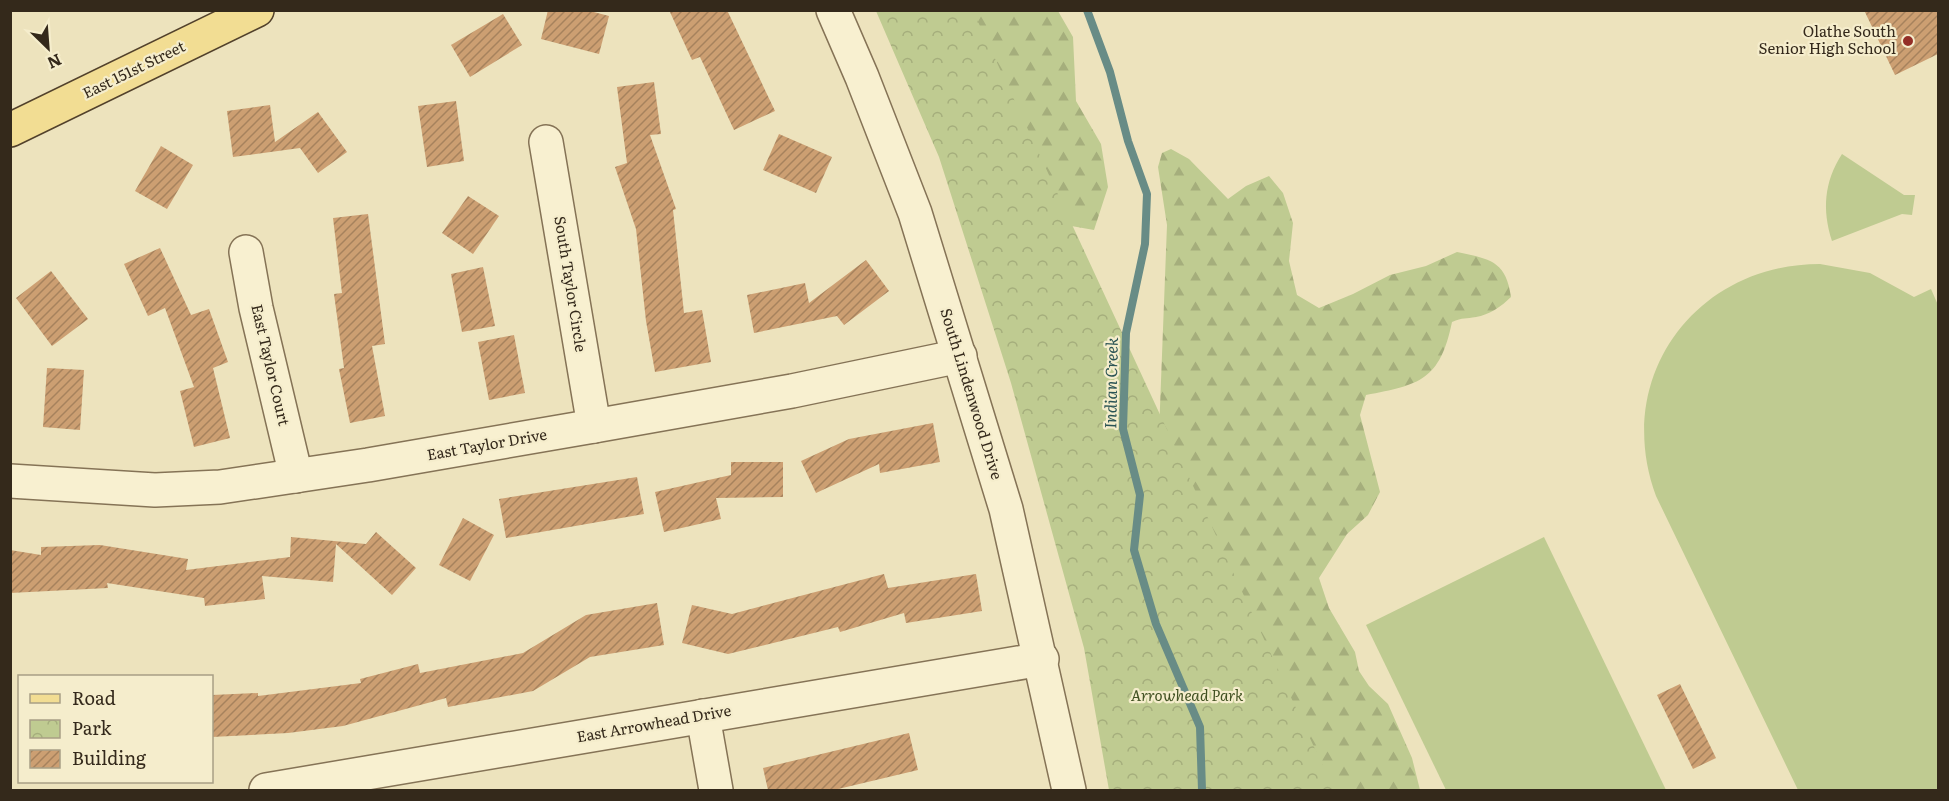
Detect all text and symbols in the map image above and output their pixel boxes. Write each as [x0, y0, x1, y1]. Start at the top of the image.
north arrow [18, 18, 78, 78]
place label: Olathe South Senior High School [1758, 19, 1896, 59]
street label: East 151st Street [78, 34, 189, 103]
marker: Olathe South Senior High School [1901, 34, 1915, 48]
text: N [44, 49, 66, 76]
street label: South Taylor Circle [549, 214, 594, 354]
street label: East Taylor Court [246, 302, 297, 428]
street label: South Lindenwood Drive [935, 305, 1010, 482]
water label: Indian Creek [1097, 337, 1123, 429]
street label: East Taylor Drive [425, 422, 549, 465]
legend [18, 675, 213, 783]
park label: Arrowhead Park [1131, 683, 1244, 706]
text: Road [72, 684, 116, 711]
street label: East Arrowhead Drive [575, 698, 733, 747]
text: Park [72, 714, 113, 741]
text: Building [72, 744, 147, 771]

